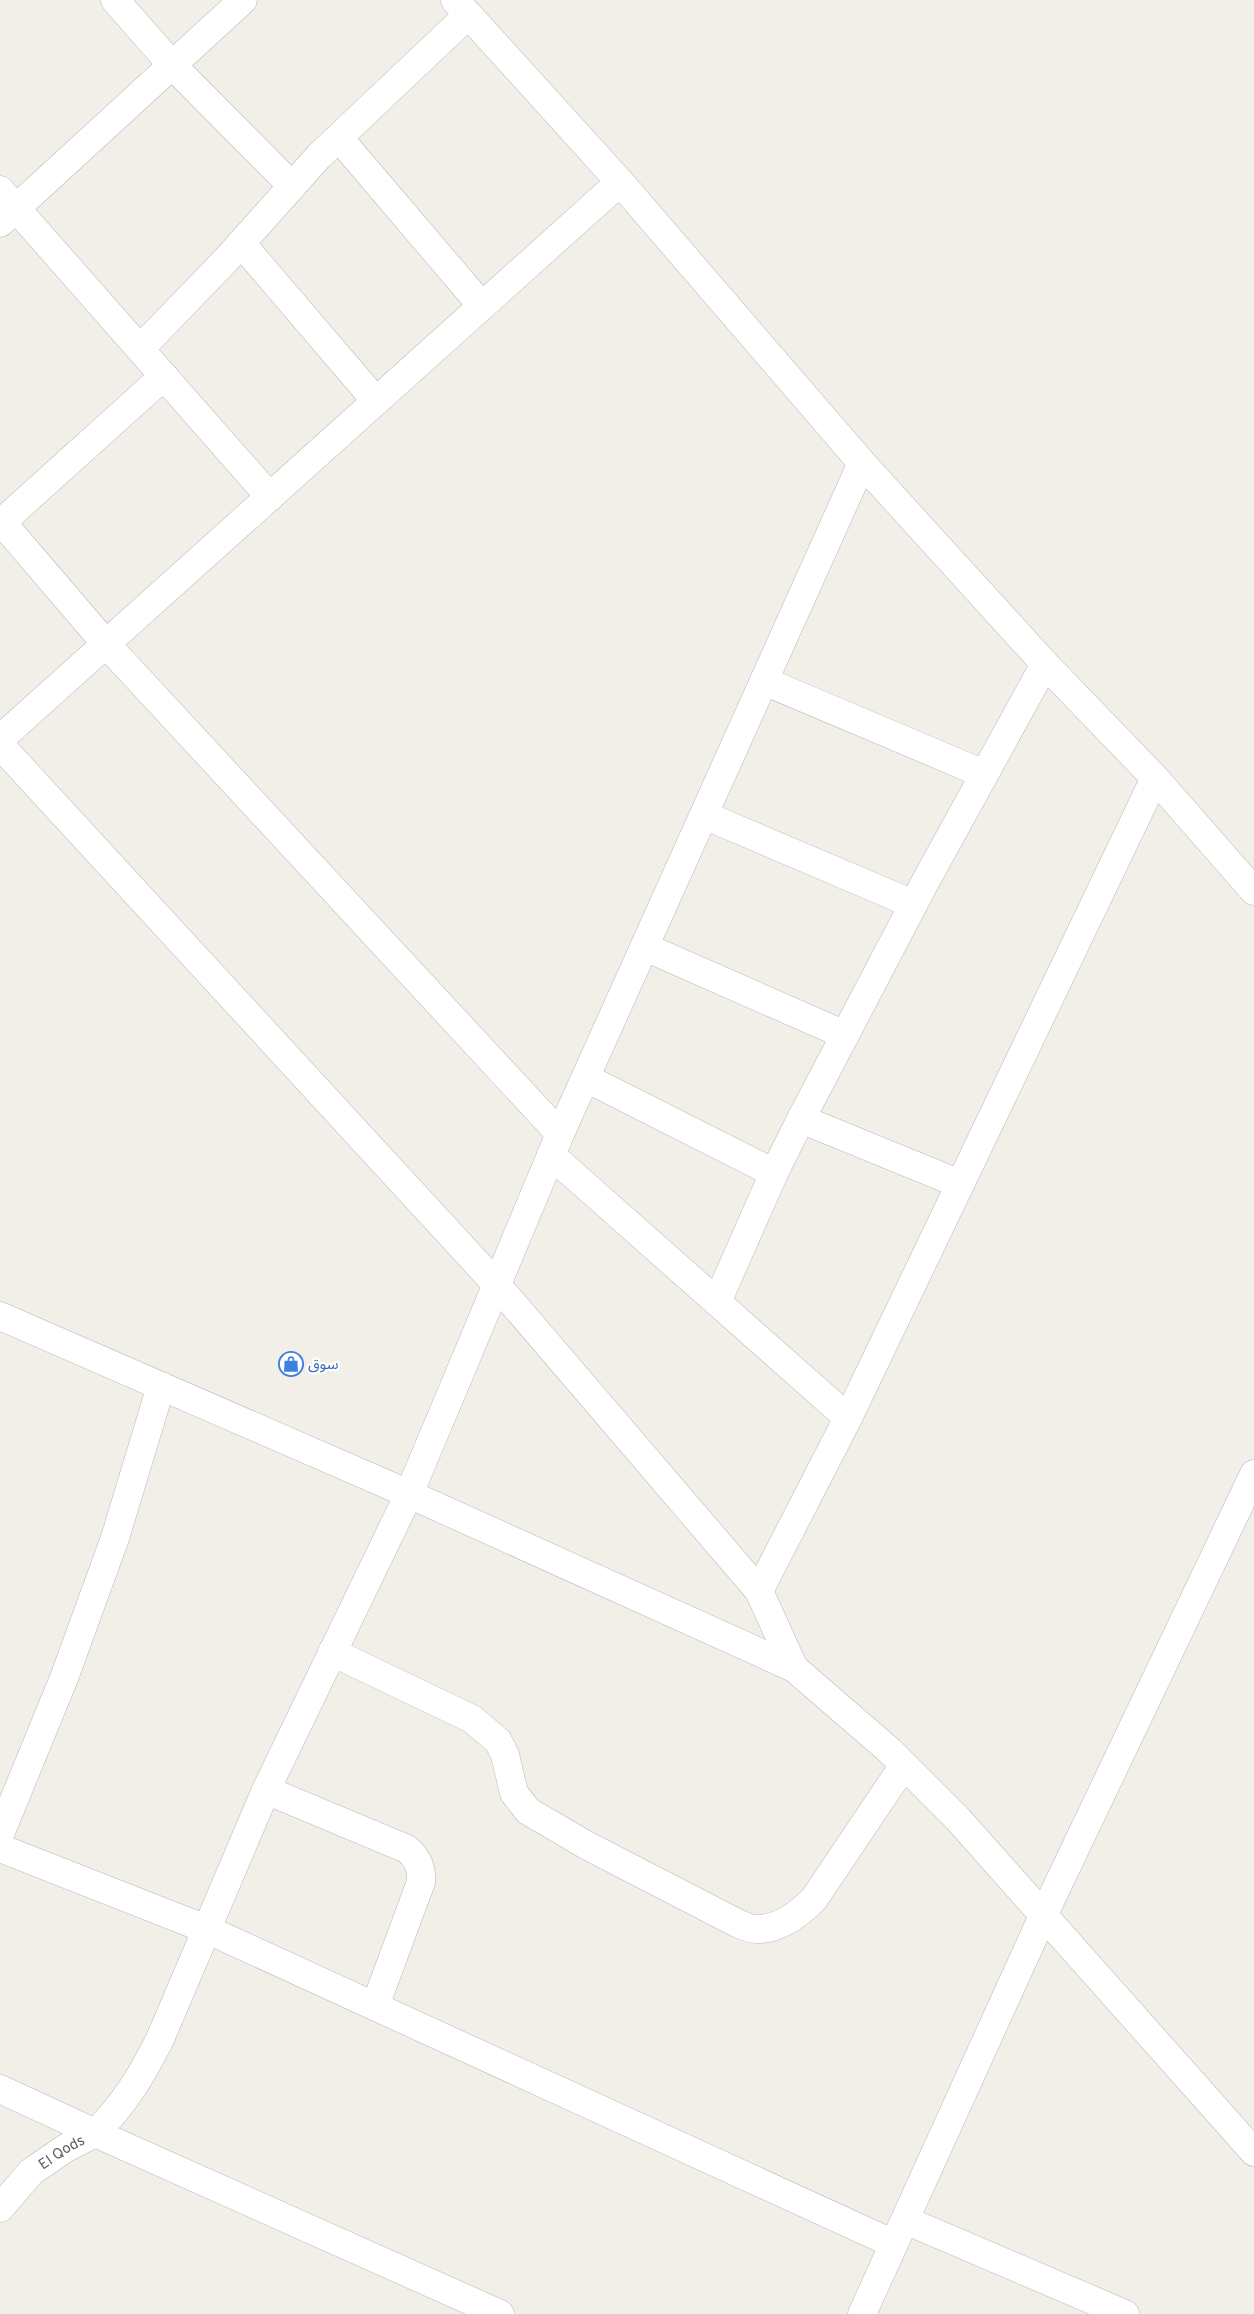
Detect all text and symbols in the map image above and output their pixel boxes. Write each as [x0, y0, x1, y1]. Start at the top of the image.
shop icon: سوق [278, 1351, 304, 1377]
place label: سوق [308, 1356, 339, 1375]
street label: El Qods [35, 2132, 89, 2175]

